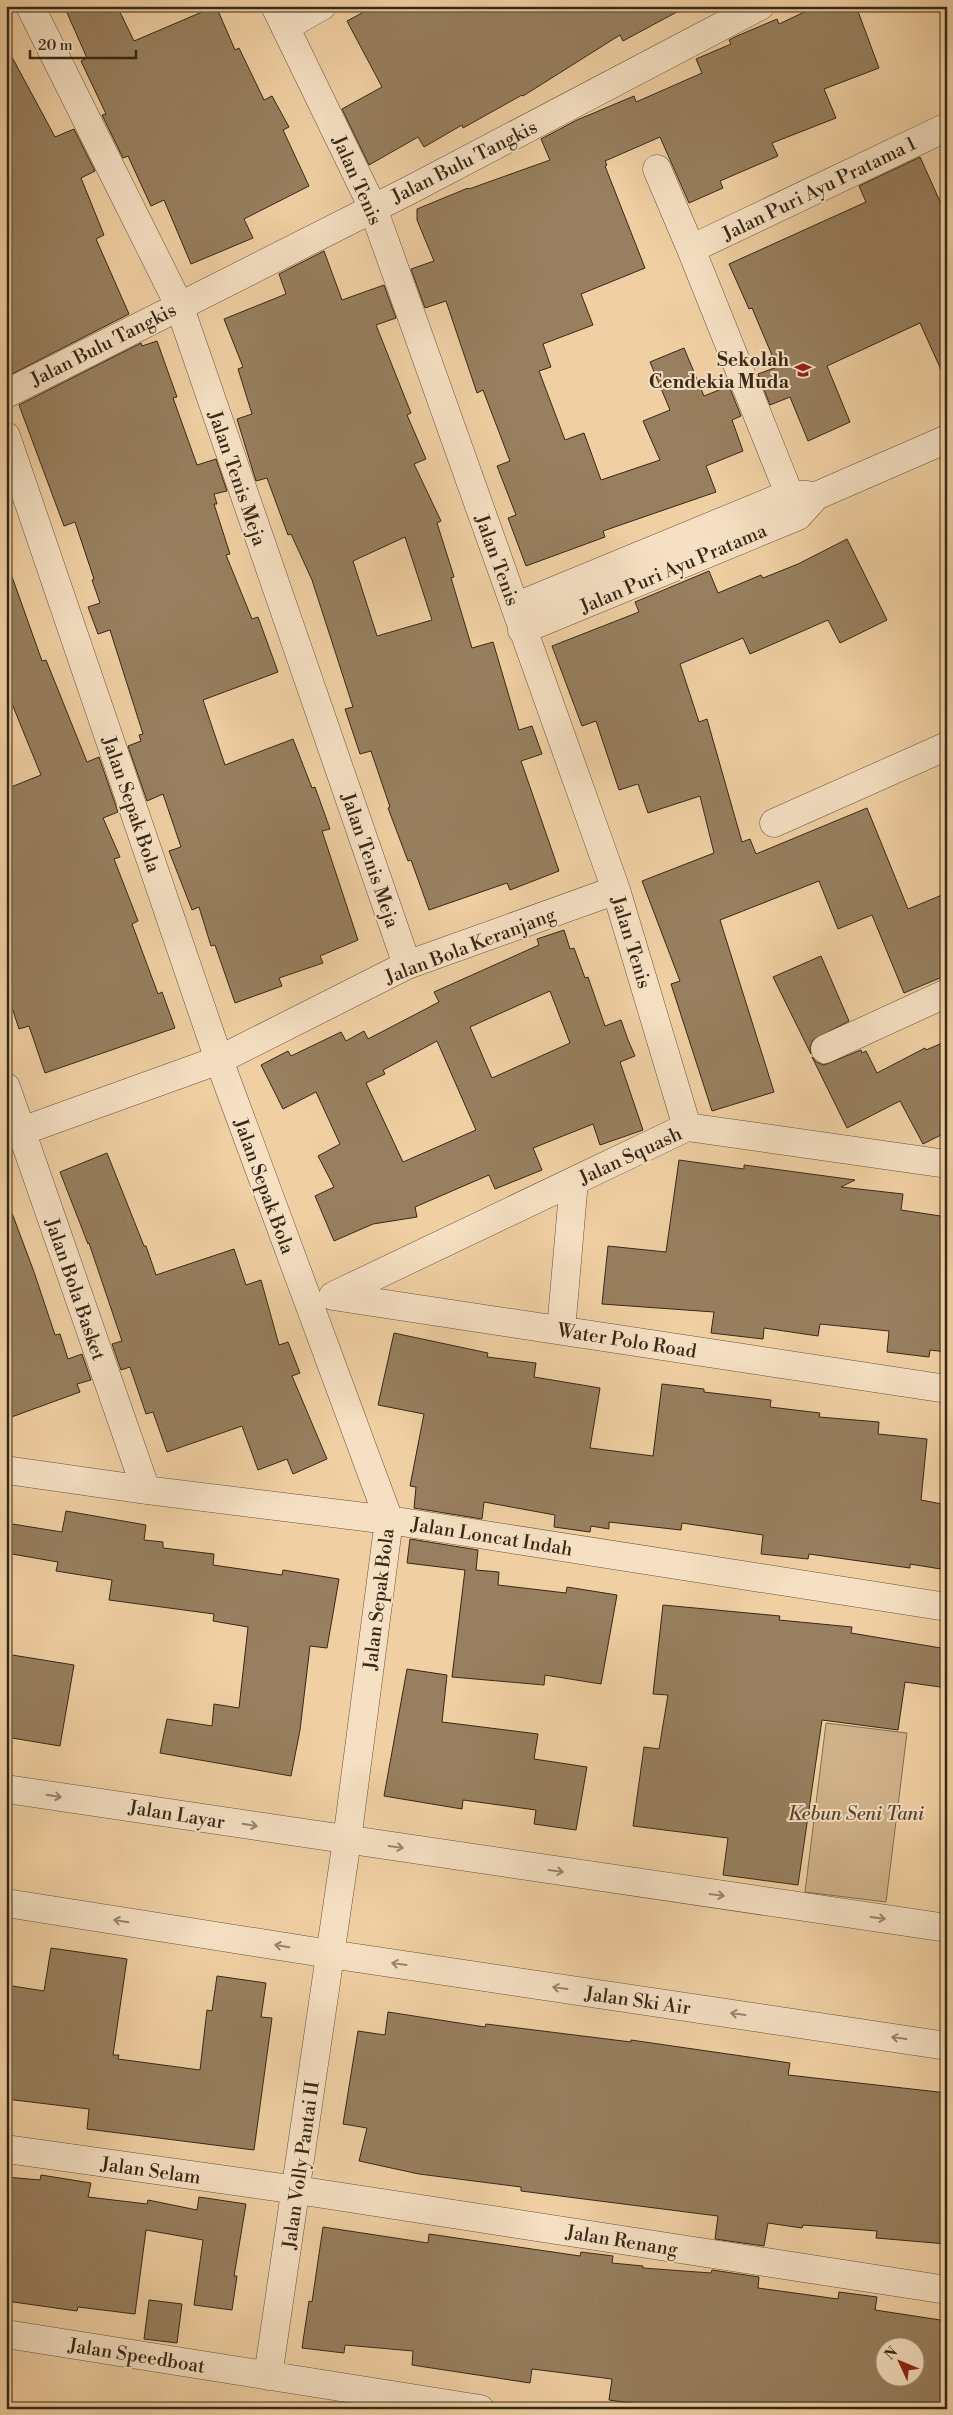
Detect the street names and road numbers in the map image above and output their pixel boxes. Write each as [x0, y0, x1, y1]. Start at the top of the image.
street label: Jalan Bulu Tangkis [387, 115, 541, 209]
street label: Jalan Tenis [326, 131, 387, 229]
street label: Jalan Puri Ayu Pratama 1 [718, 132, 920, 247]
street label: Jalan Bulu Tangkis [26, 298, 180, 392]
street label: Jalan Tenis Meja [202, 407, 272, 549]
street label: Jalan Tenis [469, 511, 525, 609]
street label: Jalan Puri Ayu Pratama [576, 519, 771, 620]
street label: Jalan Sepak Bola [96, 732, 166, 876]
street label: Jalan Tenis Meja [335, 789, 405, 931]
street label: Jalan Tenis [605, 892, 656, 991]
street label: Jalan Bola Keranjang [381, 902, 559, 990]
street label: Jalan Sepak Bola [228, 1114, 300, 1258]
street label: Jalan Squash [574, 1122, 686, 1191]
street label: Jalan Bola Basket [39, 1214, 111, 1364]
street label: Water Polo Road [555, 1318, 698, 1364]
street label: Jalan Loncat Indah [409, 1512, 574, 1562]
street label: Jalan Sepak Bola [358, 1527, 400, 1672]
street label: Jalan Layar [126, 1795, 227, 1834]
street label: Jalan Ski Air [582, 1982, 692, 2020]
street label: Jalan Volly Pantai II [277, 2080, 325, 2252]
street label: Jalan Selam [98, 2152, 203, 2190]
street label: Jalan Renang [563, 2220, 680, 2262]
street label: Jalan Speedboat [66, 2333, 207, 2379]

